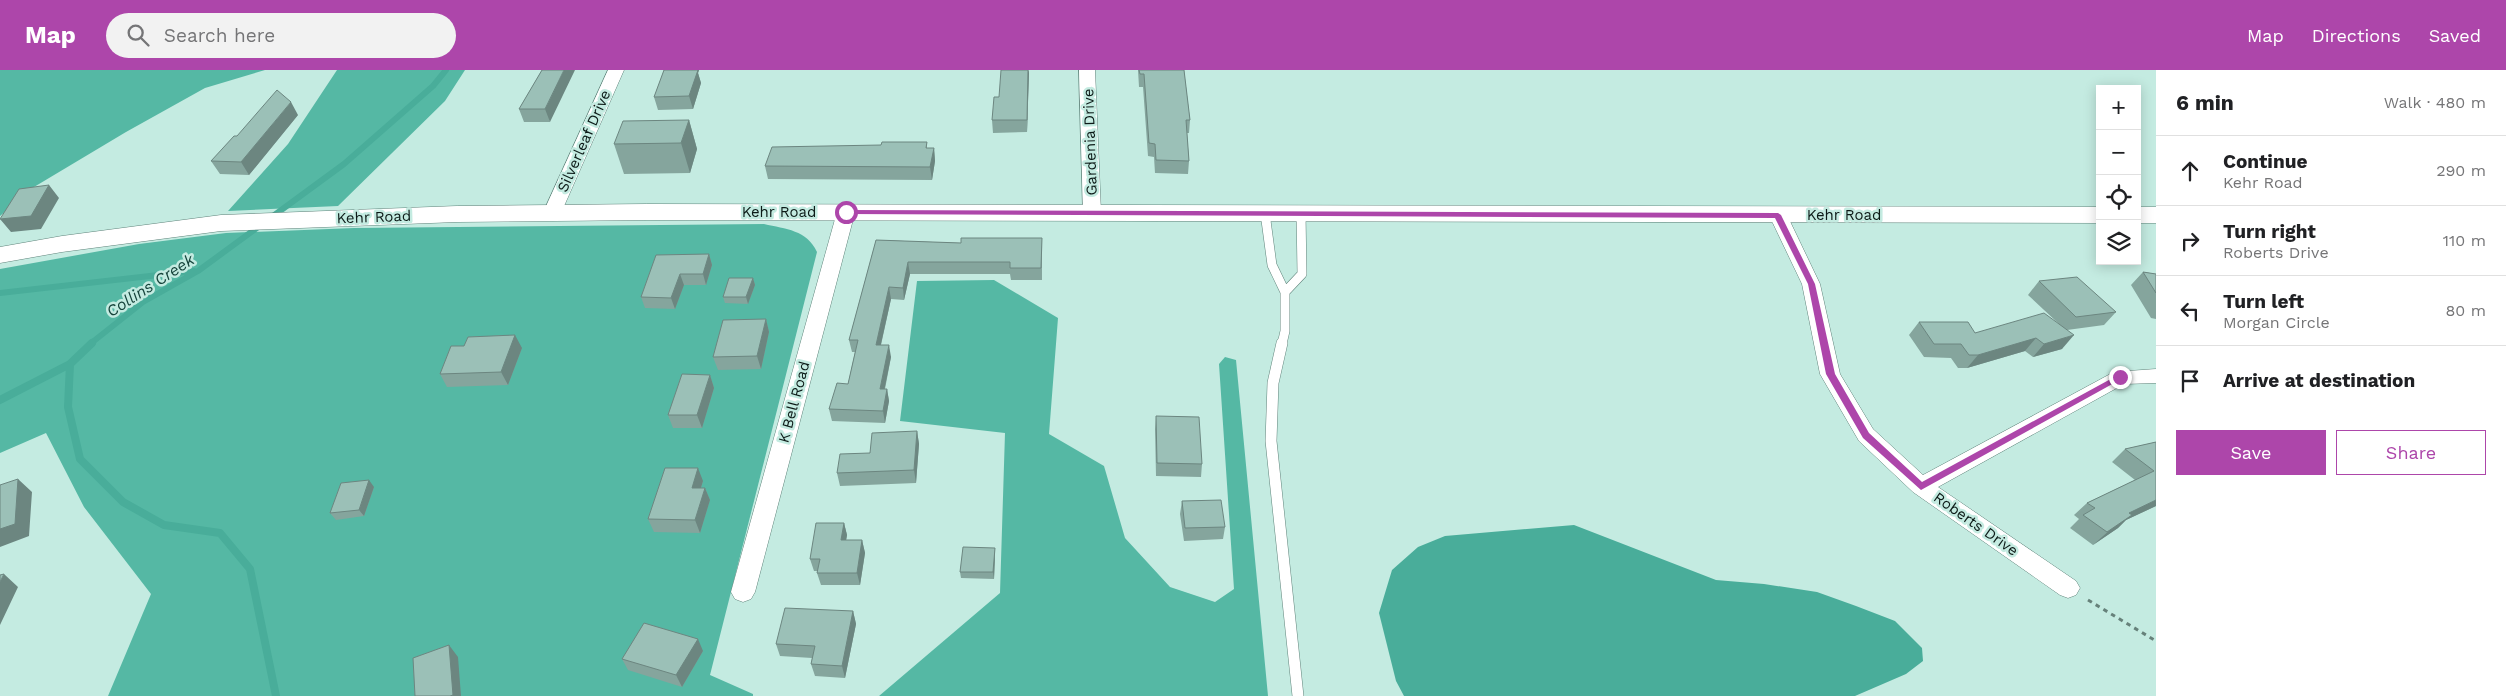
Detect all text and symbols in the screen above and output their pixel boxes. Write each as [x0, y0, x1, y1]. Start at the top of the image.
search box [106, 13, 456, 58]
text: Map [25, 21, 76, 49]
icon: search [124, 21, 152, 49]
text: Search here [164, 24, 275, 47]
text: Map [2247, 25, 2284, 46]
text: Directions [2312, 25, 2401, 46]
text: Saved [2429, 25, 2481, 46]
map controls [2096, 85, 2141, 265]
button: + [2096, 85, 2141, 130]
street label: Silverleaf Drive [553, 87, 615, 195]
street label: Gardenia Drive [1079, 88, 1101, 196]
text: 6 min [2176, 90, 2234, 115]
text: Walk · 480 m [2384, 93, 2486, 112]
button: − [2096, 130, 2141, 175]
text: Continue [2223, 150, 2307, 173]
icon: ahead [2176, 157, 2204, 185]
text: 290 m [2436, 161, 2486, 180]
text: Kehr Road [2223, 173, 2303, 192]
button: locate [2096, 175, 2141, 220]
route start [835, 201, 858, 224]
street label: Kehr Road [742, 203, 816, 221]
street label: Kehr Road [1807, 206, 1881, 224]
street label: Kehr Road [336, 207, 412, 227]
button: layers [2096, 220, 2141, 265]
text: Turn right [2223, 220, 2316, 243]
icon: right [2176, 227, 2204, 255]
text: 110 m [2443, 231, 2486, 250]
text: Roberts Drive [2223, 243, 2329, 262]
water label: Collins Creek [103, 249, 199, 321]
text: Turn left [2223, 290, 2304, 313]
icon: left [2176, 297, 2204, 325]
text: 80 m [2445, 301, 2486, 320]
text: Morgan Circle [2223, 313, 2330, 332]
street label: K Bell Road [774, 359, 814, 445]
route end [2109, 366, 2132, 389]
icon: arrive [2176, 367, 2204, 395]
text: Arrive at destination [2223, 369, 2415, 392]
button: Save [2176, 430, 2326, 475]
button: Share [2336, 430, 2486, 475]
street label: Roberts Drive [1930, 488, 2022, 560]

